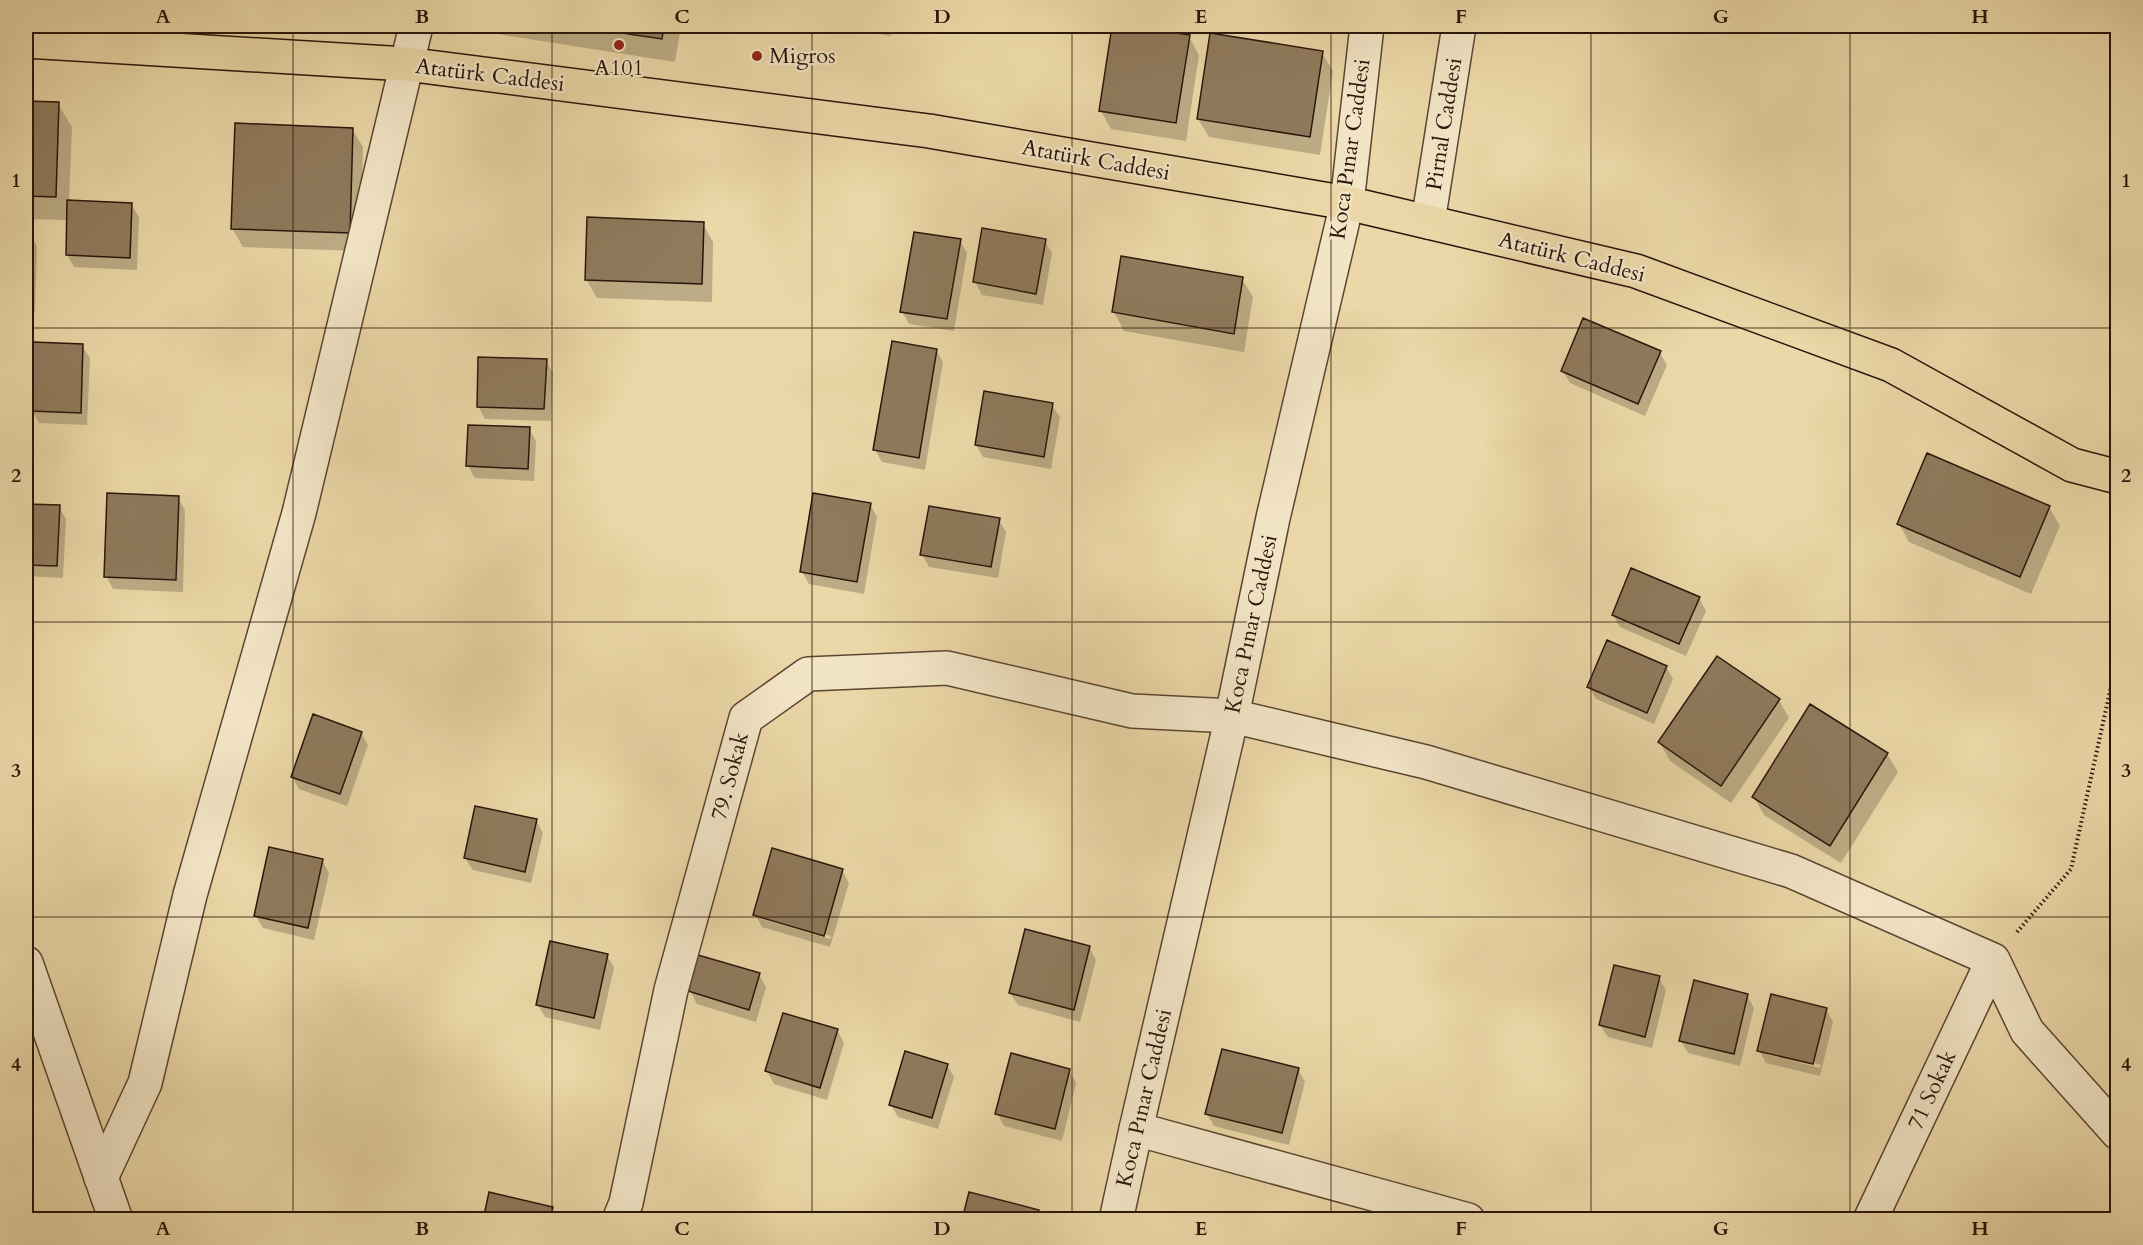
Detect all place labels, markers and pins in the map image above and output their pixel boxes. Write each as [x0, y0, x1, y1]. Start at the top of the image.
marker: A101 [612, 38, 626, 52]
place label: Migros [769, 41, 836, 71]
marker: Migros [750, 49, 764, 63]
place label: A101 [594, 53, 644, 83]

